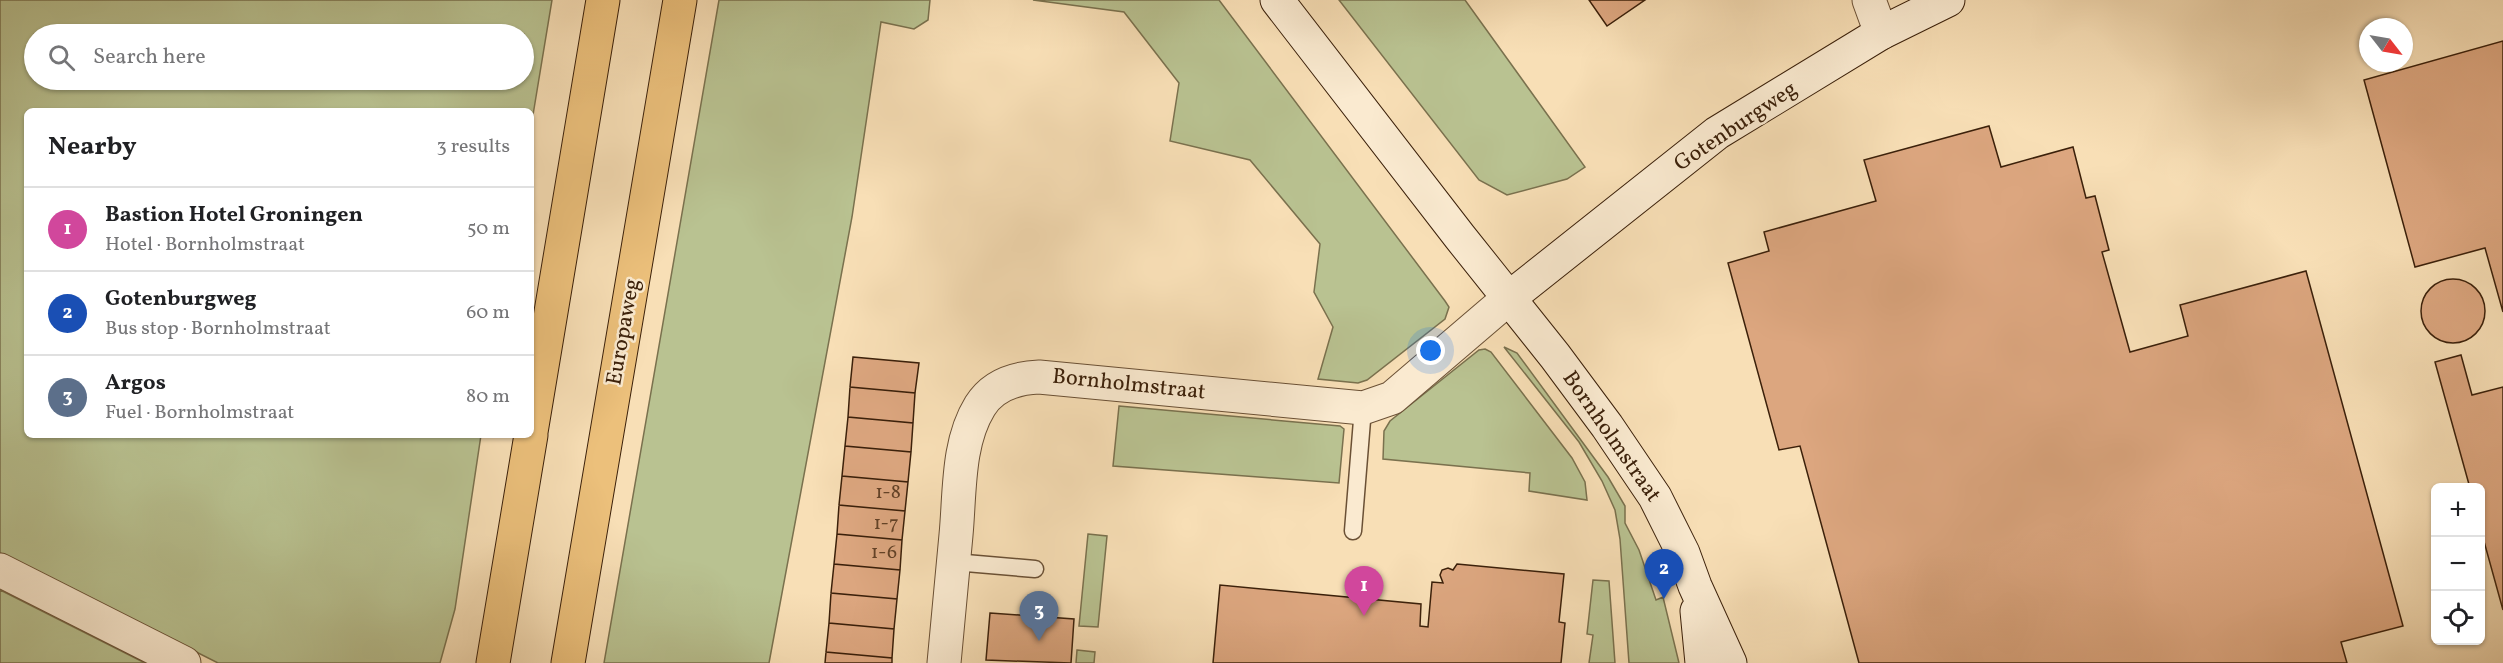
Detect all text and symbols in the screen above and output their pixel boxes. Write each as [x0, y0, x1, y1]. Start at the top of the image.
north arrow [2359, 18, 2413, 72]
search box [24, 24, 534, 90]
icon: search [45, 41, 78, 74]
text: Search here [93, 42, 206, 73]
street label: Gotenburgweg [1668, 74, 1804, 180]
text: Nearby [48, 129, 137, 165]
text: 3 results [436, 133, 510, 161]
text: Bastion Hotel Groningen [105, 200, 363, 231]
text: 1 [63, 215, 72, 243]
text: 50 m [467, 215, 510, 243]
text: Hotel · Bornholmstraat [105, 231, 305, 259]
street label: Europaweg [599, 276, 649, 388]
text: Gotenburgweg [105, 284, 257, 315]
text: 2 [62, 299, 73, 327]
text: 60 m [466, 299, 510, 327]
text: Bus stop · Bornholmstraat [105, 315, 331, 343]
your location [1416, 336, 1445, 365]
street label: Bornholmstraat [1051, 362, 1208, 408]
street label: Bornholmstraat [1554, 365, 1668, 509]
text: Argos [105, 368, 166, 399]
text: 3 [62, 383, 73, 411]
text: 80 m [466, 383, 510, 411]
text: Fuel · Bornholmstraat [105, 399, 294, 427]
house number: 1-8 [875, 479, 901, 507]
map controls [2431, 483, 2485, 645]
button: + [2431, 483, 2485, 537]
house number: 1-7 [873, 510, 899, 538]
button: − [2431, 537, 2485, 591]
house number: 1-6 [871, 539, 897, 567]
pin: 2 [1644, 550, 1684, 599]
pin: 1 [1344, 566, 1384, 616]
button: locate [2431, 591, 2485, 645]
pin: 3 [1020, 592, 1058, 641]

